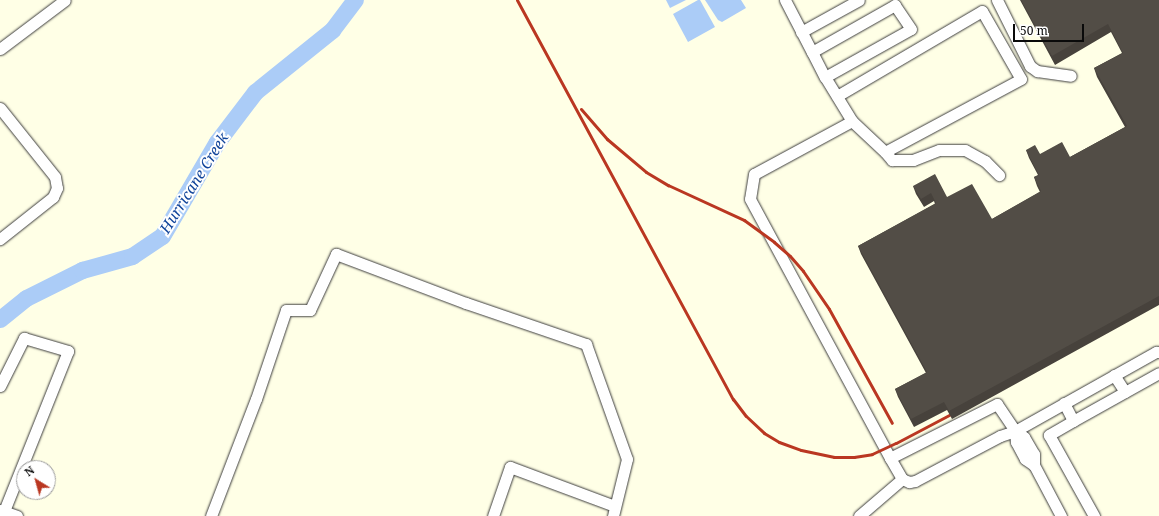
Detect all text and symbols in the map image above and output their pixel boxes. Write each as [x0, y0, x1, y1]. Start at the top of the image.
scale bar [1015, 16, 1086, 42]
text: 50 m [1020, 22, 1048, 39]
water label: Hurricane Creek [156, 129, 232, 237]
north arrow [16, 460, 56, 500]
text: N [21, 462, 37, 479]

